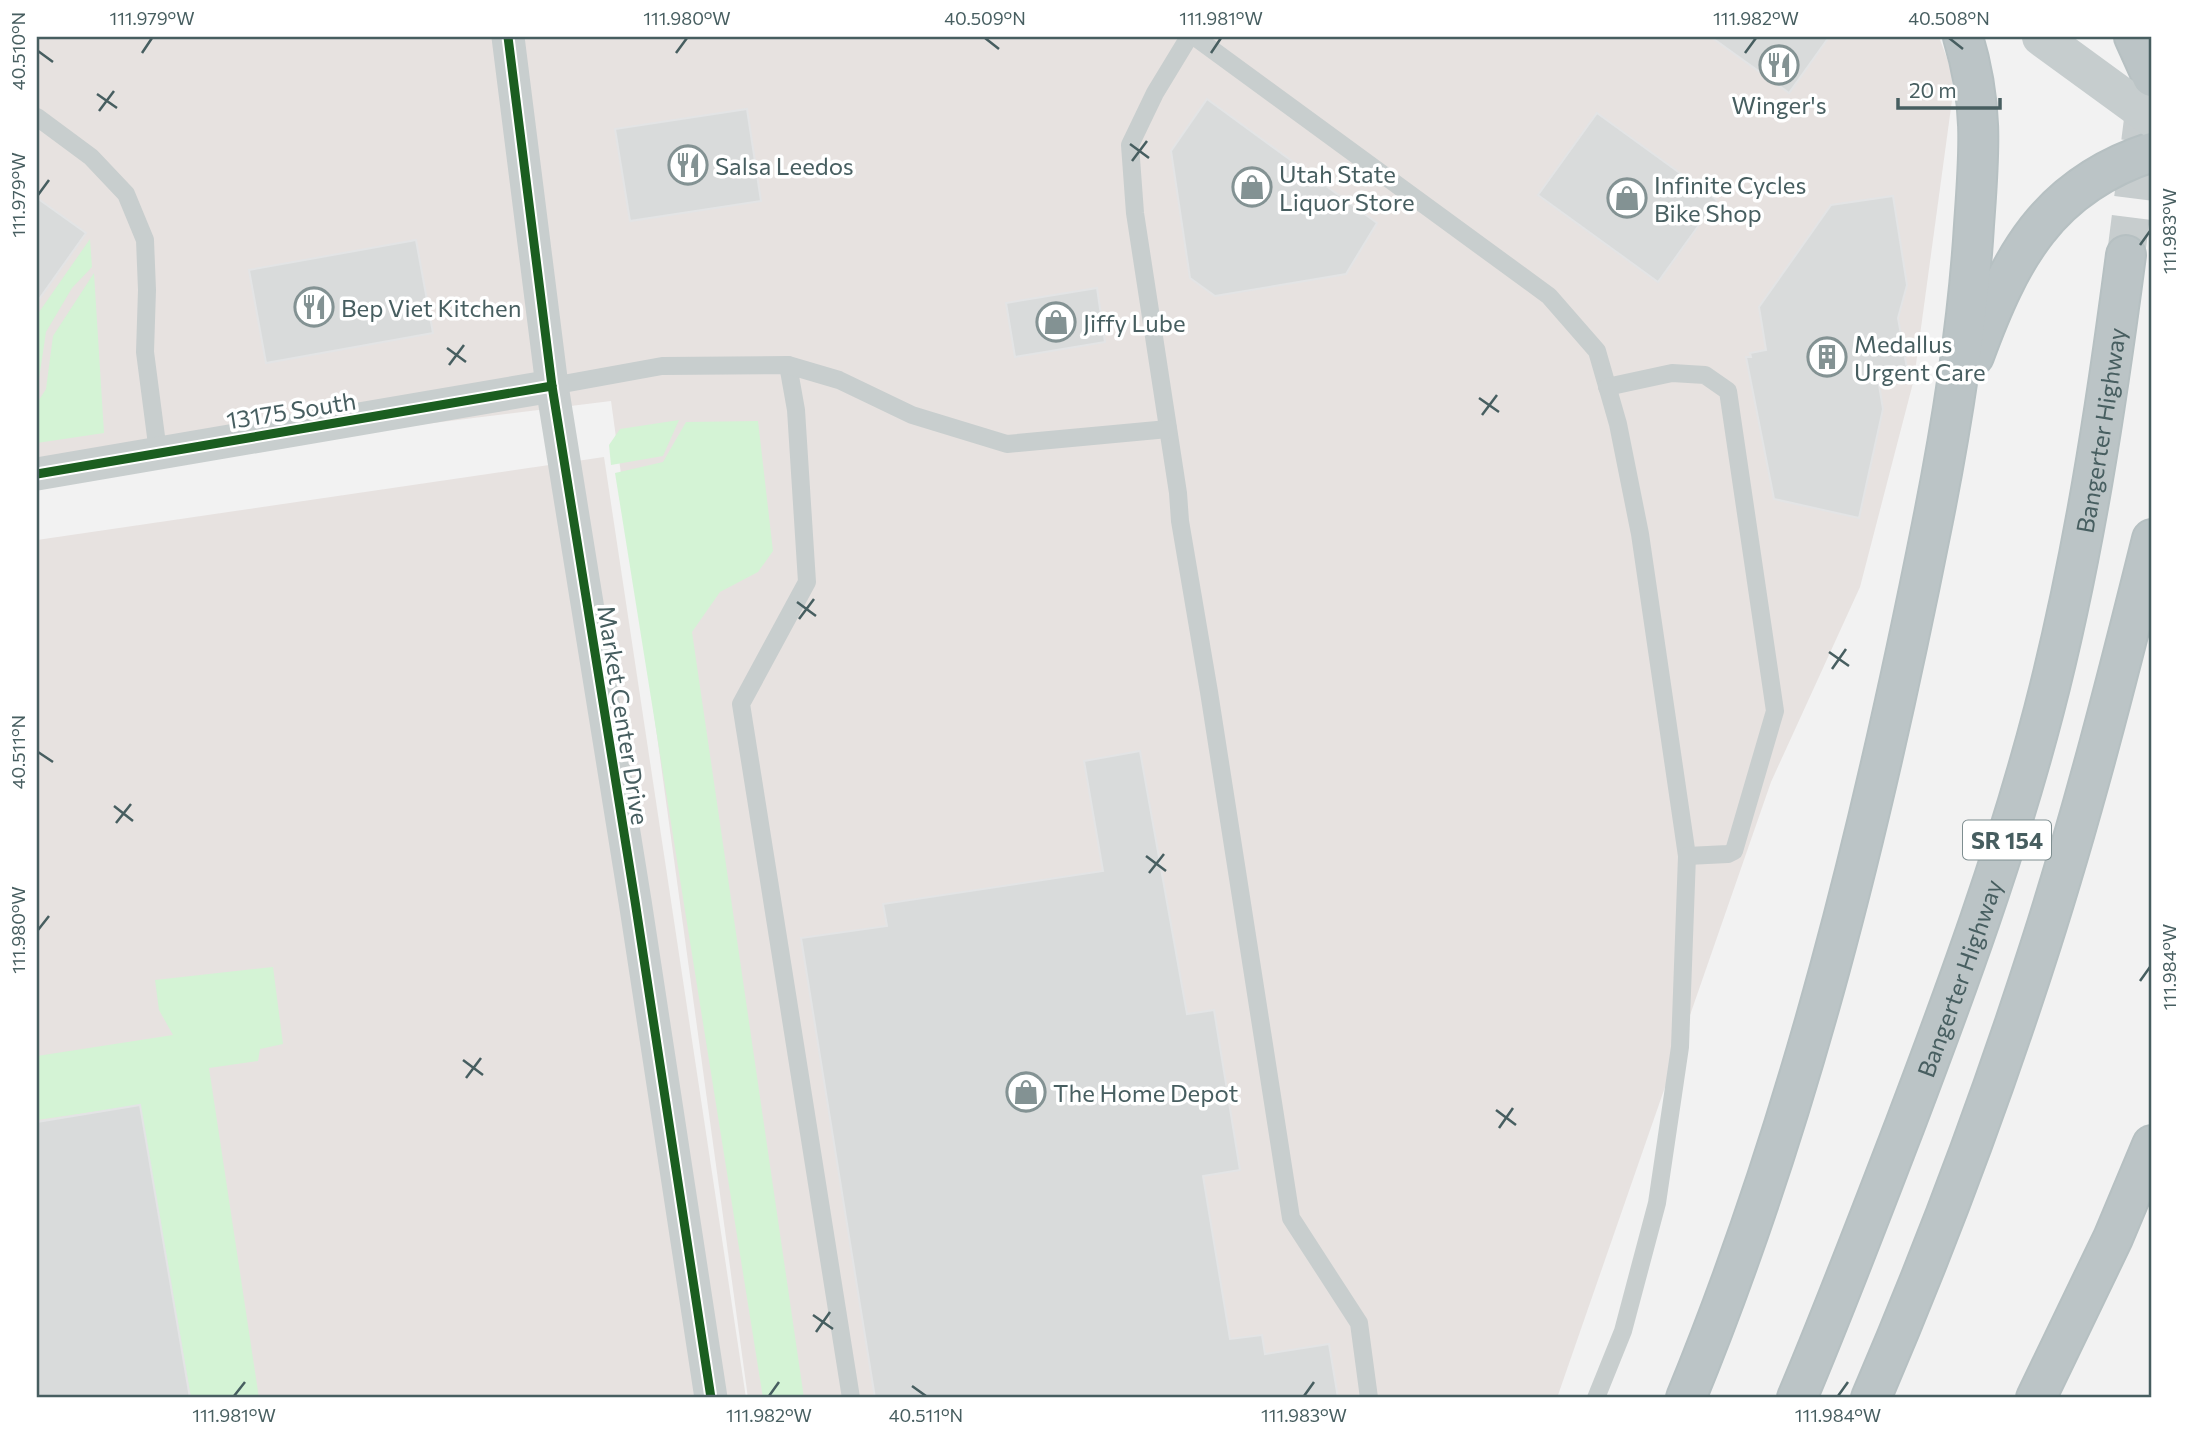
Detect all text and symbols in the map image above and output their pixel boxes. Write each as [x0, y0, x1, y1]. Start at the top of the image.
text: 111.979°W [109, 7, 195, 29]
text: 111.980°W [643, 7, 731, 29]
text: 40.509°N [944, 7, 1026, 29]
text: 111.981°W [1179, 7, 1263, 29]
text: 111.982°W [1713, 7, 1799, 29]
text: 40.508°N [1908, 7, 1990, 29]
text: 40.510°N [7, 12, 29, 90]
restaurant icon: Winger's [1758, 44, 1800, 86]
scale bar [1898, 66, 2000, 110]
text: 20 m [1909, 77, 1957, 102]
place label: Winger's [1731, 90, 1827, 119]
restaurant icon: Salsa Leedos [667, 144, 709, 186]
place label: Salsa Leedos [715, 151, 854, 180]
text: 111.979°W [7, 152, 29, 238]
place label: Utah State Liquor Store [1279, 159, 1415, 216]
shop icon: Utah State Liquor Store [1231, 166, 1273, 208]
place label: Infinite Cycles Bike Shop [1654, 170, 1806, 227]
shop icon: Infinite Cycles Bike Shop [1606, 177, 1648, 219]
text: 111.983°W [2158, 188, 2180, 274]
restaurant icon: Bep Viet Kitchen [293, 286, 335, 328]
place label: Bep Viet Kitchen [341, 293, 521, 322]
shop icon: Jiffy Lube [1035, 301, 1077, 343]
place label: Jiffy Lube [1083, 308, 1186, 337]
street label: Bangerter Highway [2069, 326, 2131, 535]
place label: Medallus Urgent Care [1854, 329, 1986, 386]
building icon: Medallus Urgent Care [1806, 336, 1848, 378]
street label: 13175 South [224, 385, 358, 435]
street label: Market Center Drive [592, 603, 656, 827]
text: 40.511°N [7, 715, 29, 789]
road number: SR 154 [1963, 820, 2051, 860]
street label: Bangerter Highway [1910, 876, 2007, 1081]
text: 111.980°W [7, 886, 29, 974]
text: 111.984°W [2158, 924, 2180, 1010]
shop icon: The Home Depot [1005, 1071, 1047, 1113]
place label: The Home Depot [1053, 1078, 1239, 1107]
text: 111.981°W [192, 1404, 276, 1426]
text: 111.982°W [726, 1404, 812, 1426]
text: 40.511°N [889, 1404, 963, 1426]
text: 111.983°W [1261, 1404, 1347, 1426]
text: 111.984°W [1795, 1404, 1881, 1426]

